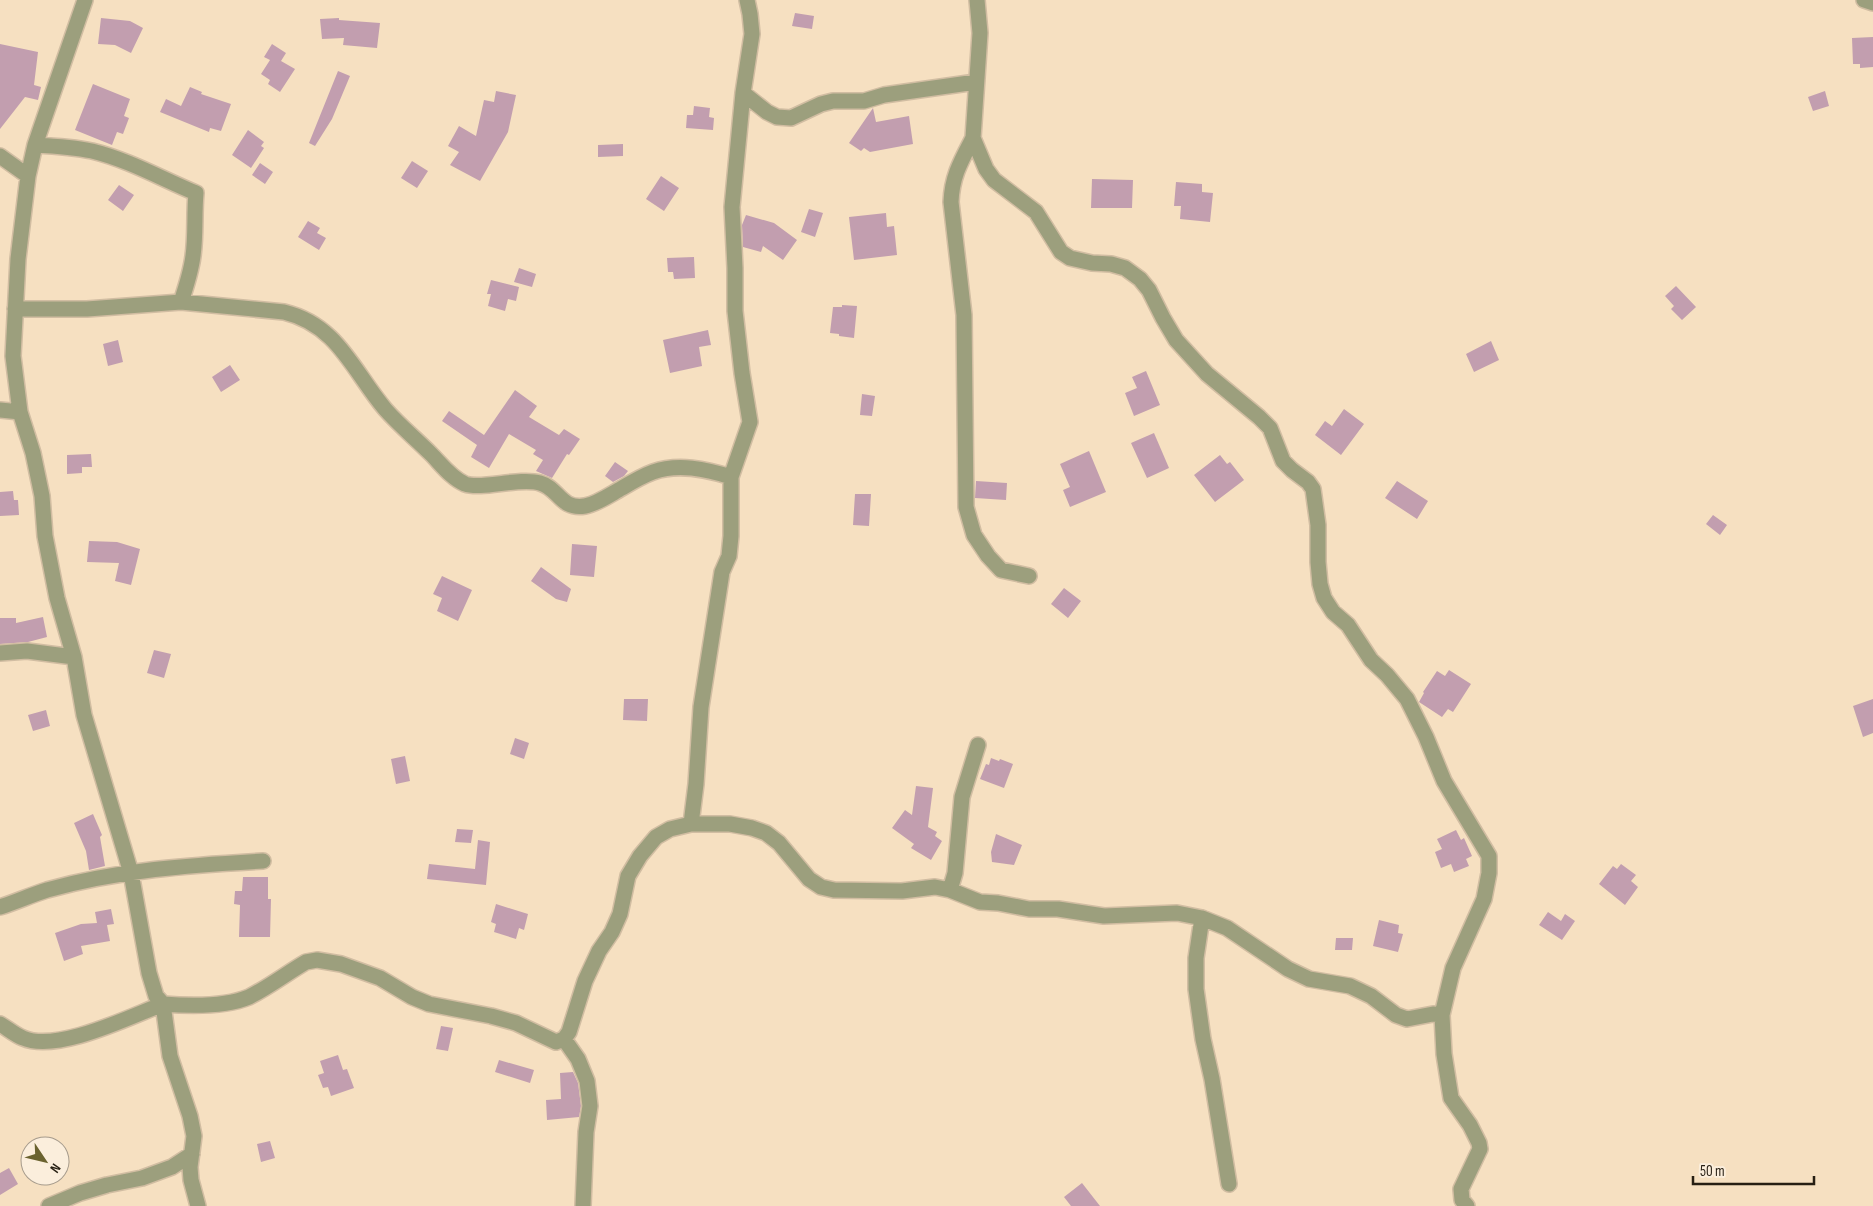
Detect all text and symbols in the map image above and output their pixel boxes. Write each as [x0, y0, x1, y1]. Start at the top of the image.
north arrow [20, 1136, 70, 1186]
scale bar [1693, 1154, 1814, 1186]
text: N [46, 1160, 64, 1176]
text: 50 m [1700, 1162, 1725, 1181]

